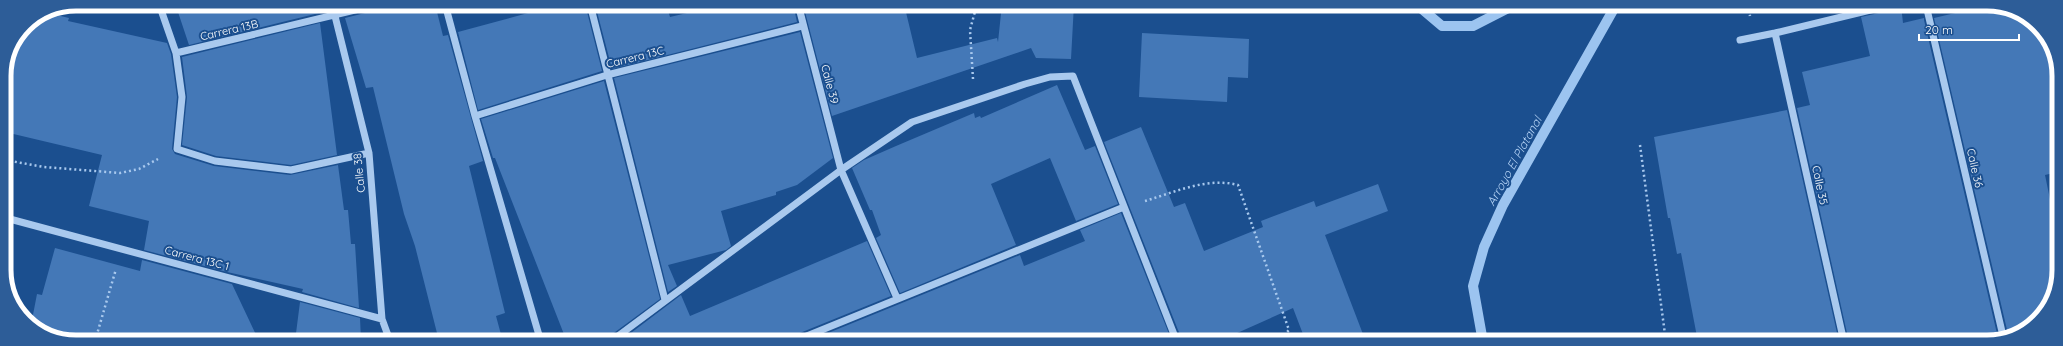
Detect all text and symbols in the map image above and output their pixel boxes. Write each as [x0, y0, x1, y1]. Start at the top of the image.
scale bar [1919, 16, 2019, 42]
street label: Carrera 13B [199, 17, 259, 43]
text: 20 m [1925, 22, 1953, 37]
street label: Carrera 13C [605, 43, 665, 71]
street label: Calle 39 [818, 63, 842, 105]
water label: Arroyo El Platanal [1483, 113, 1545, 208]
street label: Calle 36 [1964, 147, 1986, 189]
street label: Calle 38 [350, 152, 368, 193]
street label: Calle 35 [1809, 164, 1831, 206]
street label: Carrera 13C 1 [163, 243, 231, 273]

